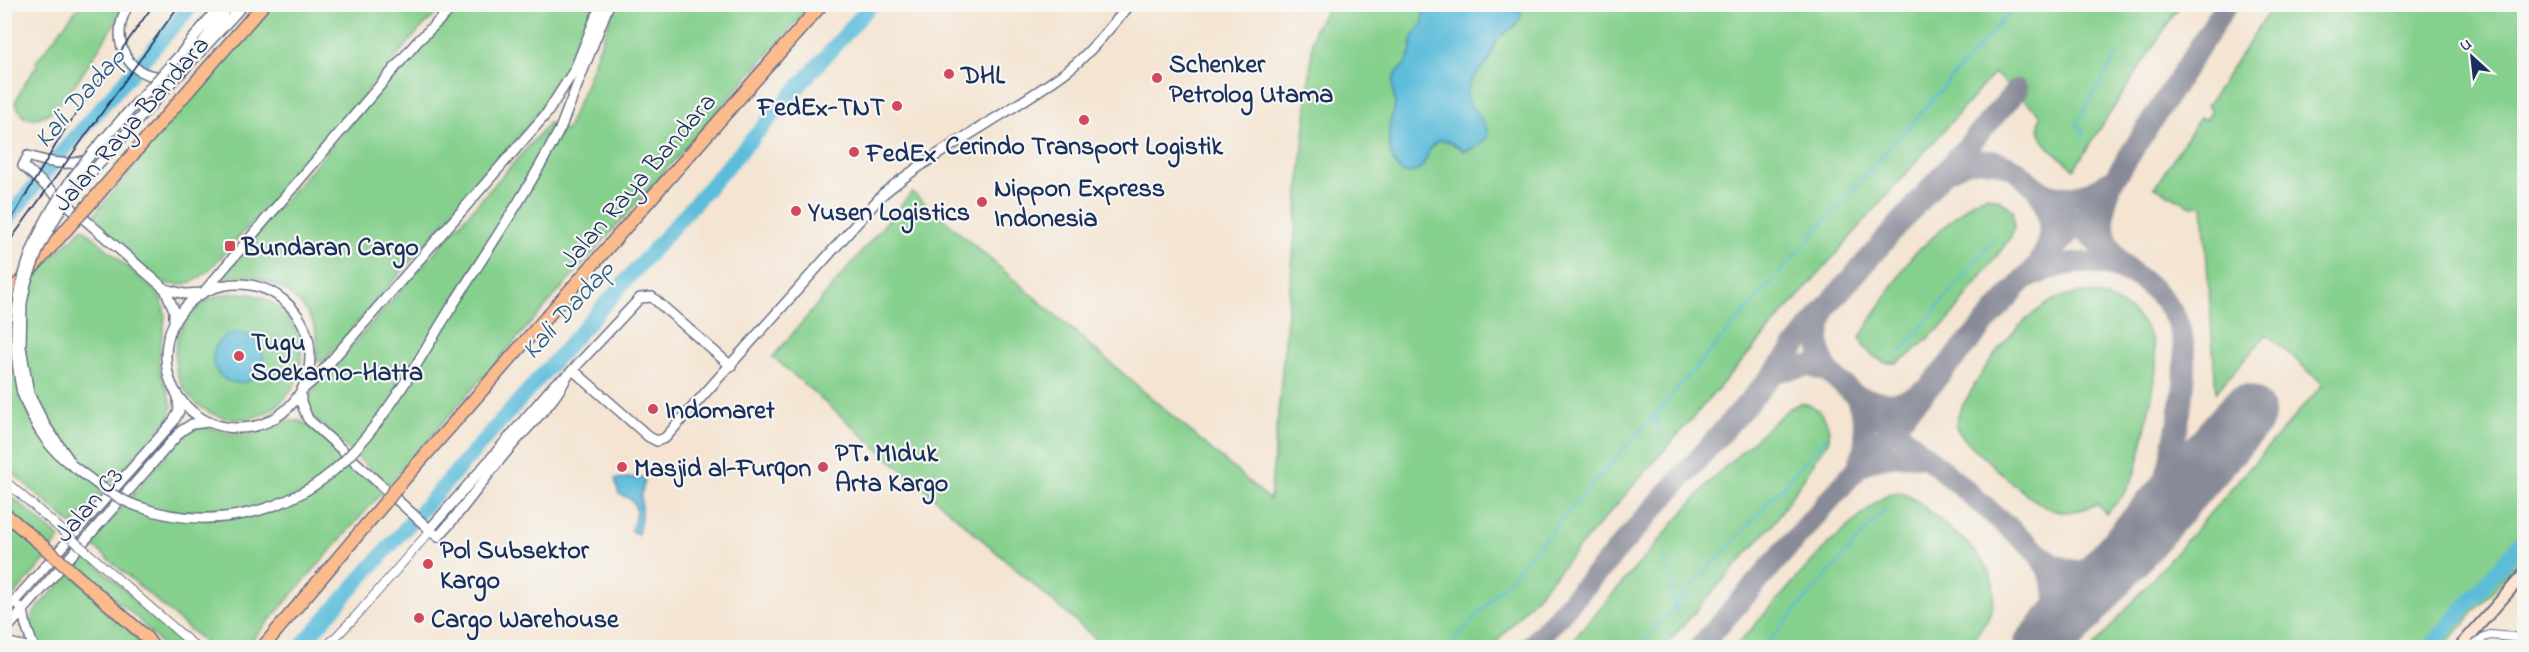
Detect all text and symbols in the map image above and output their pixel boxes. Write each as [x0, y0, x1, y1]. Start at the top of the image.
north arrow [2442, 27, 2502, 87]
street label: Jalan Raya Bandara [45, 28, 220, 222]
text: U [2456, 32, 2476, 58]
water label: Kali Dadap [26, 39, 137, 158]
place label: Schenker Petrolog Utama [1169, 47, 1333, 116]
place label: DHL [960, 58, 1006, 96]
marker: DHL [942, 67, 956, 81]
marker: Schenker Petrolog Utama [1150, 71, 1164, 85]
street label: Jalan Raya Bandara [552, 85, 727, 279]
place label: FedEx-TNT [755, 90, 885, 128]
marker: FedEx-TNT [890, 99, 904, 113]
marker: Cerindo Transport Logistik [1077, 113, 1091, 127]
place label: Cerindo Transport Logistik [945, 129, 1223, 168]
place label: FedEx [864, 136, 937, 174]
marker: FedEx [847, 145, 861, 159]
place label: Nippon Express Indonesia [994, 171, 1165, 239]
place label: Yusen Logistics [807, 195, 970, 234]
marker: Nippon Express Indonesia [975, 195, 989, 209]
marker: Yusen Logistics [789, 204, 803, 218]
place label: Bundaran Cargo [241, 230, 419, 269]
marker: Bundaran Cargo [223, 239, 237, 253]
water label: Kali Dadap [513, 251, 625, 369]
place label: Tugu Soekarno-Hatta [251, 325, 423, 393]
marker: Tugu Soekarno-Hatta [232, 349, 246, 363]
place label: Indomaret [665, 393, 775, 431]
marker: Indomaret [646, 402, 660, 416]
place label: PT. MIduk Arta Kargo [835, 436, 948, 505]
place label: Masjid al-Furqon [634, 451, 811, 489]
street label: Jalan C3 [47, 460, 134, 552]
marker: Masjid al-Furqon [615, 460, 629, 474]
marker: PT. MIduk Arta Kargo [816, 460, 830, 474]
place label: Pol Subsektor Kargo [440, 533, 590, 602]
marker: Pol Subsektor Kargo [421, 557, 435, 571]
place label: Cargo Warehouse [431, 602, 620, 641]
marker: Cargo Warehouse [412, 611, 426, 625]

